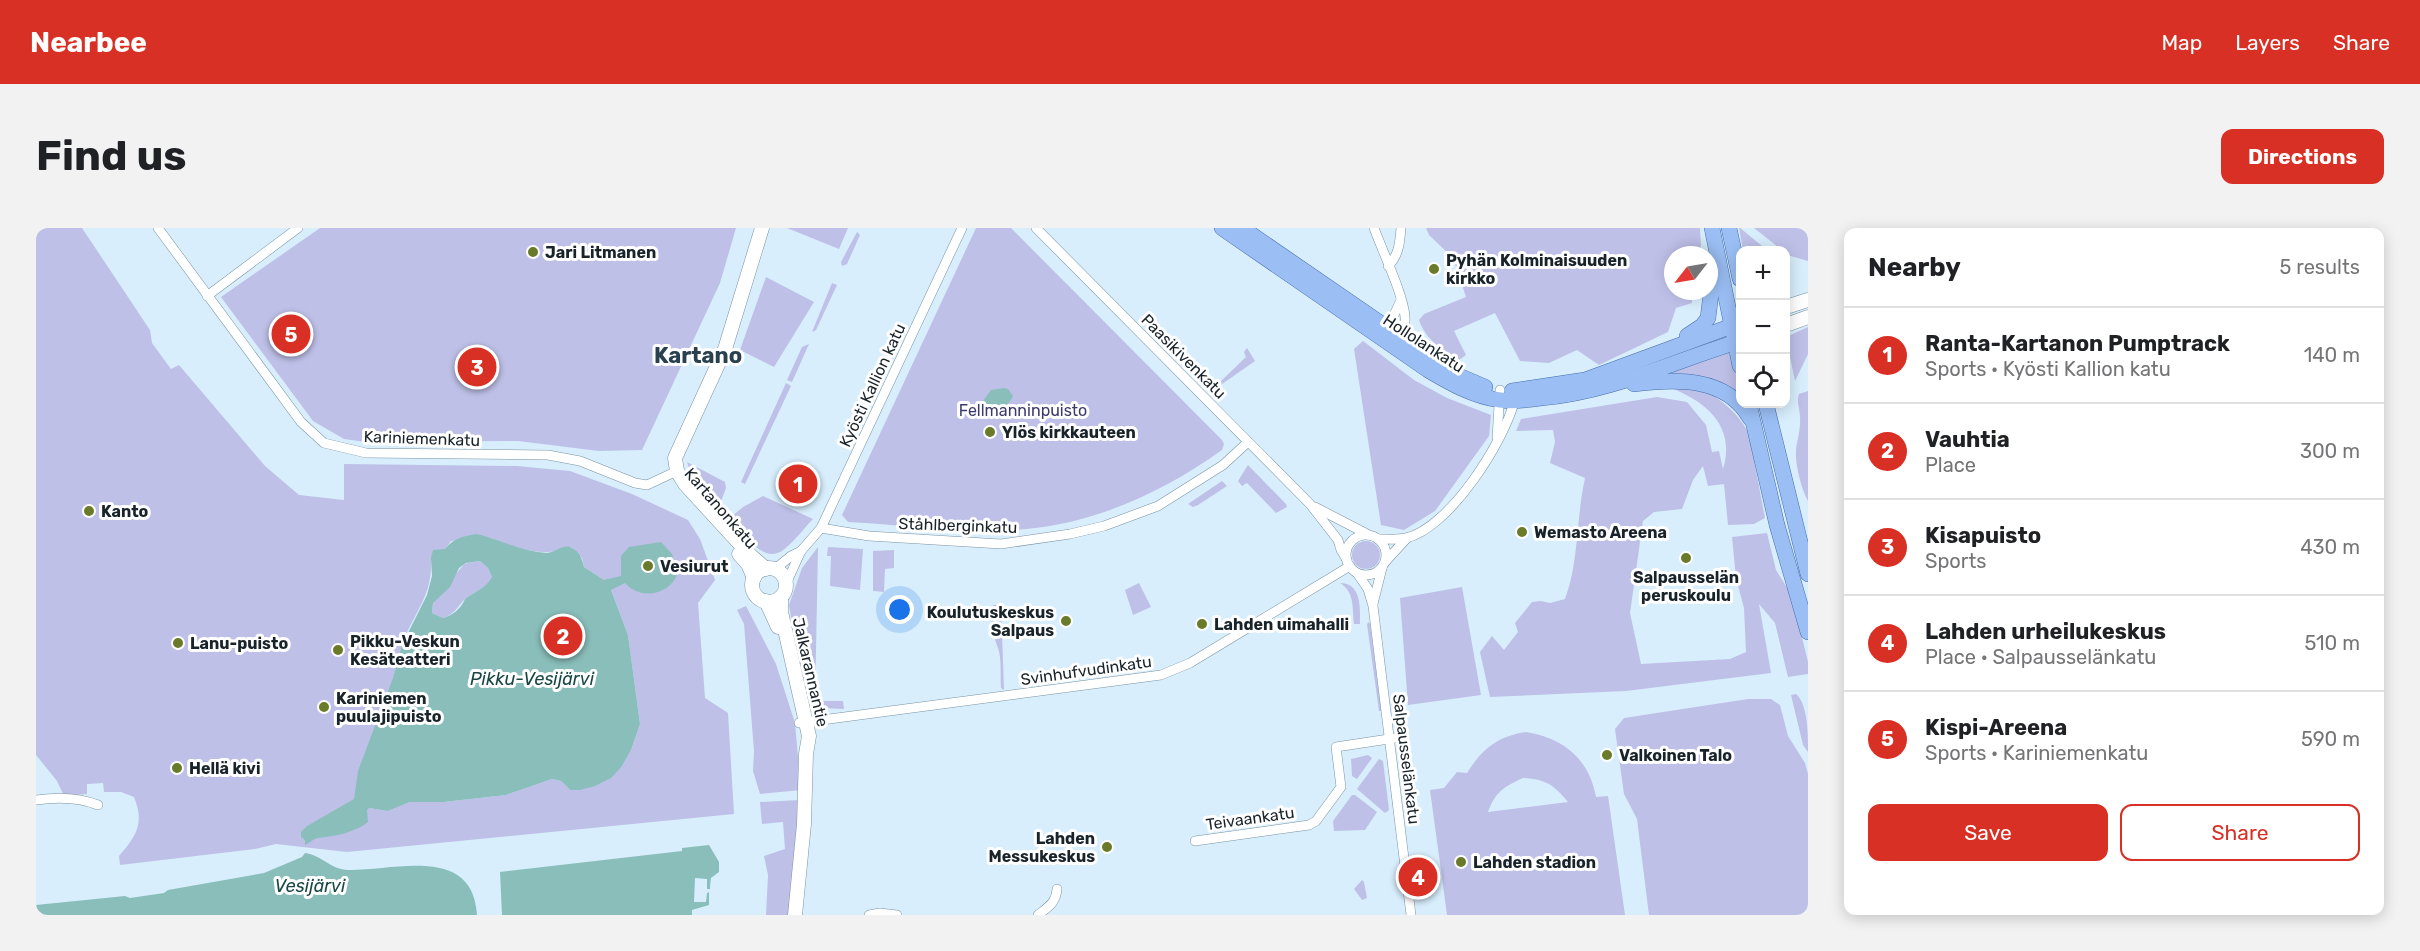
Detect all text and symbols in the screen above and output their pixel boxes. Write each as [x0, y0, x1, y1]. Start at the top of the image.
text: Nearbee [30, 26, 147, 59]
text: Map [2161, 30, 2202, 55]
text: Layers [2235, 30, 2300, 55]
text: Share [2333, 30, 2390, 55]
button: Directions [2221, 129, 2384, 184]
text: Find us [36, 131, 187, 181]
place label: Jari Litmanen [545, 243, 656, 262]
marker: Jari Litmanen [526, 245, 540, 259]
north arrow [1664, 246, 1718, 300]
map controls [1736, 246, 1790, 408]
button: + [1736, 246, 1790, 300]
place label: Pyhän Kolminaisuuden kirkko [1446, 251, 1627, 288]
text: Nearby [1868, 252, 1961, 283]
text: 5 results [2279, 255, 2360, 279]
marker: Pyhän Kolminaisuuden kirkko [1427, 262, 1441, 276]
button: − [1736, 300, 1790, 354]
street label: Paasikivenkatu [1137, 310, 1230, 403]
street label: Hollolankatu [1380, 310, 1468, 377]
pin: 5 [272, 312, 310, 356]
street label: Kyösti Kallion katu [835, 320, 909, 450]
text: Ranta-Kartanon Pumptrack [1925, 330, 2230, 357]
district label: Kartano [654, 342, 742, 369]
text: 1 [1883, 343, 1892, 367]
text: 140 m [2304, 343, 2360, 367]
pin: 3 [458, 344, 496, 390]
button: locate [1736, 354, 1790, 408]
text: Sports · Kyösti Kallion katu [1925, 357, 2171, 381]
park label: Fellmanninpuisto [959, 401, 1087, 420]
place label: Ylös kirkkauteen [1002, 423, 1136, 442]
marker: Ylös kirkkauteen [983, 425, 997, 439]
text: Vauhtia [1925, 426, 2010, 453]
street label: Kariniemenkatu [363, 427, 480, 450]
text: 2 [1881, 439, 1894, 463]
text: 300 m [2300, 439, 2360, 463]
text: Place [1925, 453, 1976, 477]
pin: 1 [778, 462, 818, 506]
street label: Kartanonkatu [680, 464, 761, 553]
place label: Kanto [101, 502, 149, 521]
marker: Kanto [82, 504, 96, 518]
street label: Ståhlberginkatu [898, 514, 1018, 537]
text: Kisapuisto [1925, 522, 2041, 549]
place label: Wemasto Areena [1534, 523, 1667, 542]
marker: Wemasto Areena [1515, 525, 1529, 539]
text: 3 [1881, 535, 1894, 559]
text: 430 m [2300, 535, 2360, 559]
text: Sports [1925, 549, 1986, 573]
marker: Salpausselän peruskoulu [1679, 551, 1693, 565]
place label: Vesiurut [660, 557, 729, 576]
marker: Vesiurut [641, 559, 655, 573]
place label: Salpausselän peruskoulu [1633, 568, 1739, 605]
your location [885, 595, 914, 624]
place label: Koulutuskeskus Salpaus [927, 603, 1054, 640]
pin: 2 [544, 614, 582, 658]
marker: Koulutuskeskus Salpaus [1059, 614, 1073, 628]
place label: Lahden uimahalli [1214, 615, 1349, 634]
street label: Jalkarannantie [789, 616, 832, 729]
marker: Lahden uimahalli [1195, 617, 1209, 631]
text: Lahden urheilukeskus [1925, 618, 2166, 645]
text: 4 [1881, 631, 1894, 655]
text: 510 m [2304, 631, 2360, 655]
place label: Pikku-Veskun Kesäteatteri [350, 632, 460, 669]
place label: Lanu-puisto [190, 634, 288, 653]
marker: Lanu-puisto [171, 636, 185, 650]
marker: Pikku-Veskun Kesäteatteri [331, 643, 345, 657]
text: Place · Salpausselänkatu [1925, 645, 2156, 669]
street label: Svinhufvudinkatu [1019, 652, 1153, 689]
water label: Pikku-Vesijärvi [470, 668, 595, 690]
place label: Kariniemen puulajipuisto [336, 689, 442, 726]
street label: Salpausselänkatu [1389, 693, 1424, 825]
marker: Kariniemen puulajipuisto [317, 700, 331, 714]
text: Kispi-Areena [1925, 714, 2067, 741]
text: 5 [1881, 727, 1894, 751]
text: 590 m [2301, 727, 2360, 751]
text: Sports · Kariniemenkatu [1925, 741, 2148, 765]
place label: Valkoinen Talo [1619, 746, 1732, 765]
marker: Valkoinen Talo [1600, 748, 1614, 762]
place label: Hellä kivi [189, 759, 260, 778]
marker: Hellä kivi [170, 761, 184, 775]
street label: Teivaankatu [1205, 803, 1296, 834]
button: Save [1868, 804, 2108, 861]
button: Share [2120, 804, 2360, 861]
place label: Lahden Messukeskus [989, 829, 1095, 866]
marker: Lahden Messukeskus [1100, 840, 1114, 854]
place label: Lahden stadion [1473, 853, 1596, 872]
pin: 4 [1398, 854, 1438, 900]
marker: Lahden stadion [1454, 855, 1468, 869]
water label: Vesijärvi [275, 875, 346, 897]

